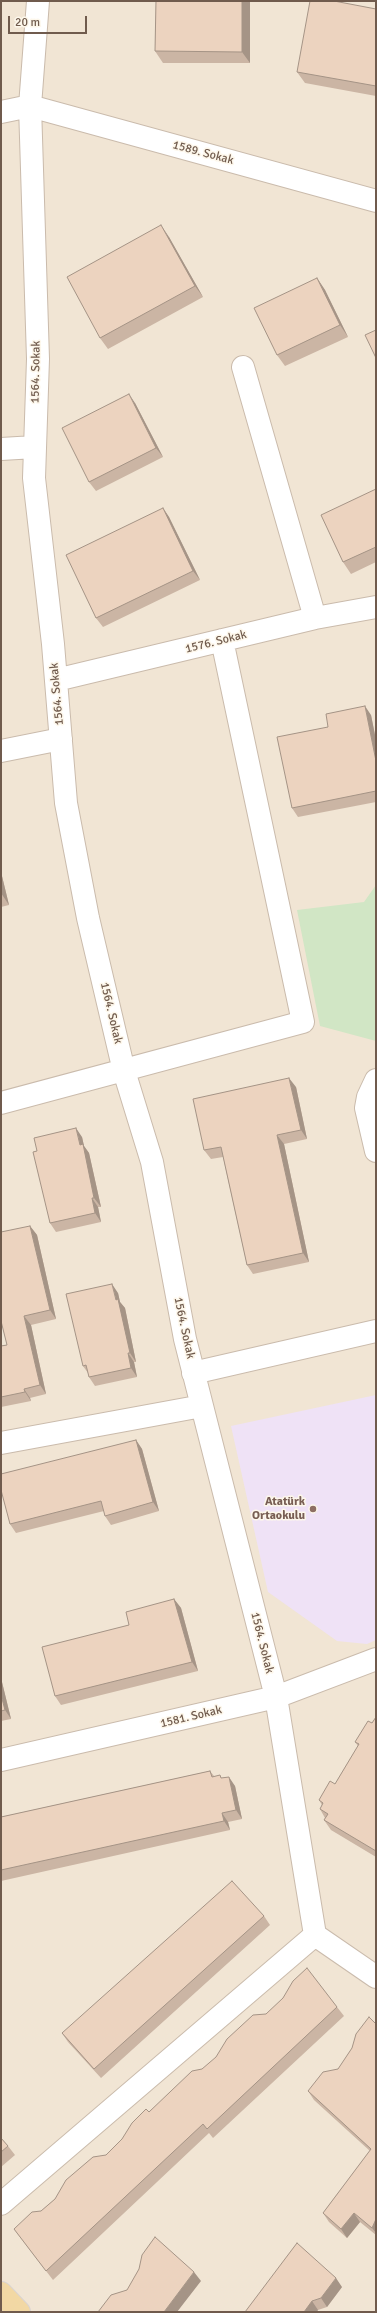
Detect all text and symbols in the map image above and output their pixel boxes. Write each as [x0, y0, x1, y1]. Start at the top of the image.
scale bar [10, 8, 89, 34]
text: 20 m [15, 15, 40, 30]
street label: 1589. Sokak [171, 138, 235, 168]
street label: 1564. Sokak [28, 341, 44, 403]
street label: 1576. Sokak [184, 627, 248, 657]
street label: 1564. Sokak [47, 662, 67, 726]
street label: 1564. Sokak [97, 981, 125, 1045]
street label: 1564. Sokak [170, 1296, 198, 1360]
place label: Atatürk Ortaokulu [252, 1495, 305, 1523]
marker: Atatürk Ortaokulu [308, 1504, 318, 1514]
street label: 1564. Sokak [247, 1611, 277, 1675]
street label: 1581. Sokak [159, 1703, 223, 1731]

